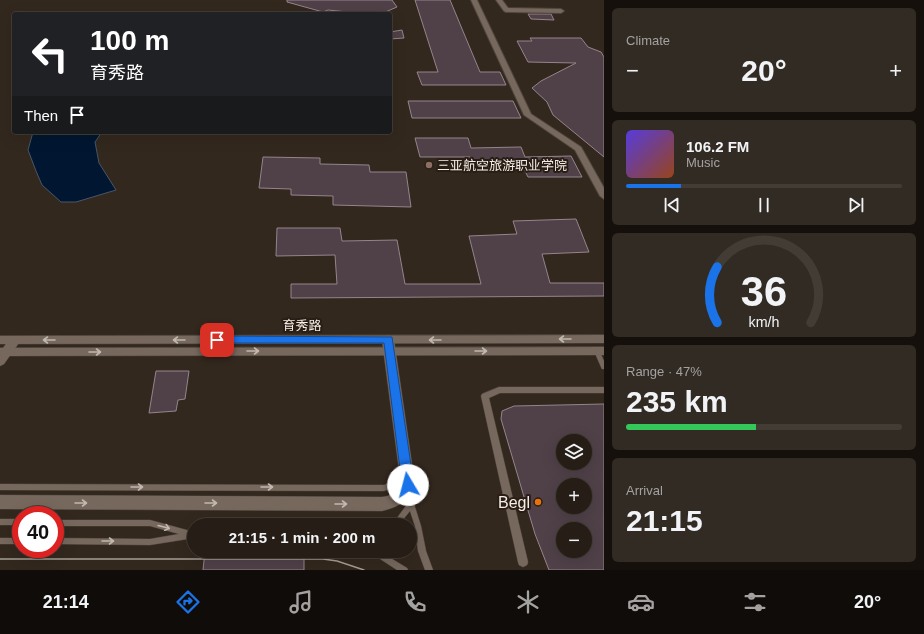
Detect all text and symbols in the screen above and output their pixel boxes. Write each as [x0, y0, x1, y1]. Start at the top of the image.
text: 100 m [90, 25, 169, 56]
icon: left [24, 28, 76, 80]
text: Climate [626, 33, 670, 48]
text: 20° [741, 54, 787, 87]
text: − [626, 58, 639, 83]
text: + [889, 58, 902, 83]
text: 育秀路 [90, 63, 144, 83]
icon: arrive [66, 104, 88, 126]
text: Then [24, 107, 58, 124]
text: 106.2 FM [686, 138, 749, 155]
text: Music [686, 155, 720, 170]
place label: 三亚航空旅游职业学院 [437, 158, 567, 173]
marker: 三亚航空旅游职业学院 [424, 160, 434, 170]
icon: previous [661, 194, 683, 216]
icon: pause [753, 194, 775, 216]
icon: next [845, 194, 867, 216]
text: 36 [741, 268, 787, 315]
text: km/h [749, 314, 780, 330]
street label: 育秀路 [282, 318, 322, 333]
pin [200, 323, 234, 357]
icon: arrive [206, 329, 228, 351]
one-way arrow [559, 335, 572, 343]
one-way arrow [43, 336, 56, 344]
one-way arrow [173, 336, 186, 344]
one-way arrow [429, 336, 442, 344]
one-way arrow [246, 347, 259, 355]
one-way arrow [474, 347, 487, 355]
one-way arrow [88, 348, 101, 356]
text: Range · 47% [626, 364, 702, 379]
text: 235 km [626, 385, 728, 418]
map controls [556, 434, 592, 558]
button: layers [556, 434, 592, 470]
position arrow [387, 464, 429, 506]
button: + [556, 478, 592, 514]
one-way arrow [130, 483, 143, 491]
one-way arrow [260, 483, 273, 491]
text: Arrival [626, 483, 663, 498]
place label: Begl [498, 494, 530, 511]
marker: Begl [533, 497, 543, 507]
one-way arrow [74, 499, 87, 507]
one-way arrow [204, 499, 217, 507]
one-way arrow [334, 500, 347, 508]
text: 21:15 [626, 504, 703, 537]
speed limit sign: 40 [12, 506, 64, 558]
button: − [556, 522, 592, 558]
one-way arrow [157, 524, 170, 531]
text: 21:15 · 1 min · 200 m [229, 529, 375, 546]
one-way arrow [101, 537, 114, 545]
icon: directions [174, 588, 202, 616]
icon: music [287, 588, 315, 616]
icon: phone [401, 588, 429, 616]
icon: climate [514, 588, 542, 616]
icon: car [627, 588, 655, 616]
icon: filters [741, 588, 769, 616]
text: 21:14 [43, 592, 89, 612]
text: 20° [854, 592, 881, 612]

